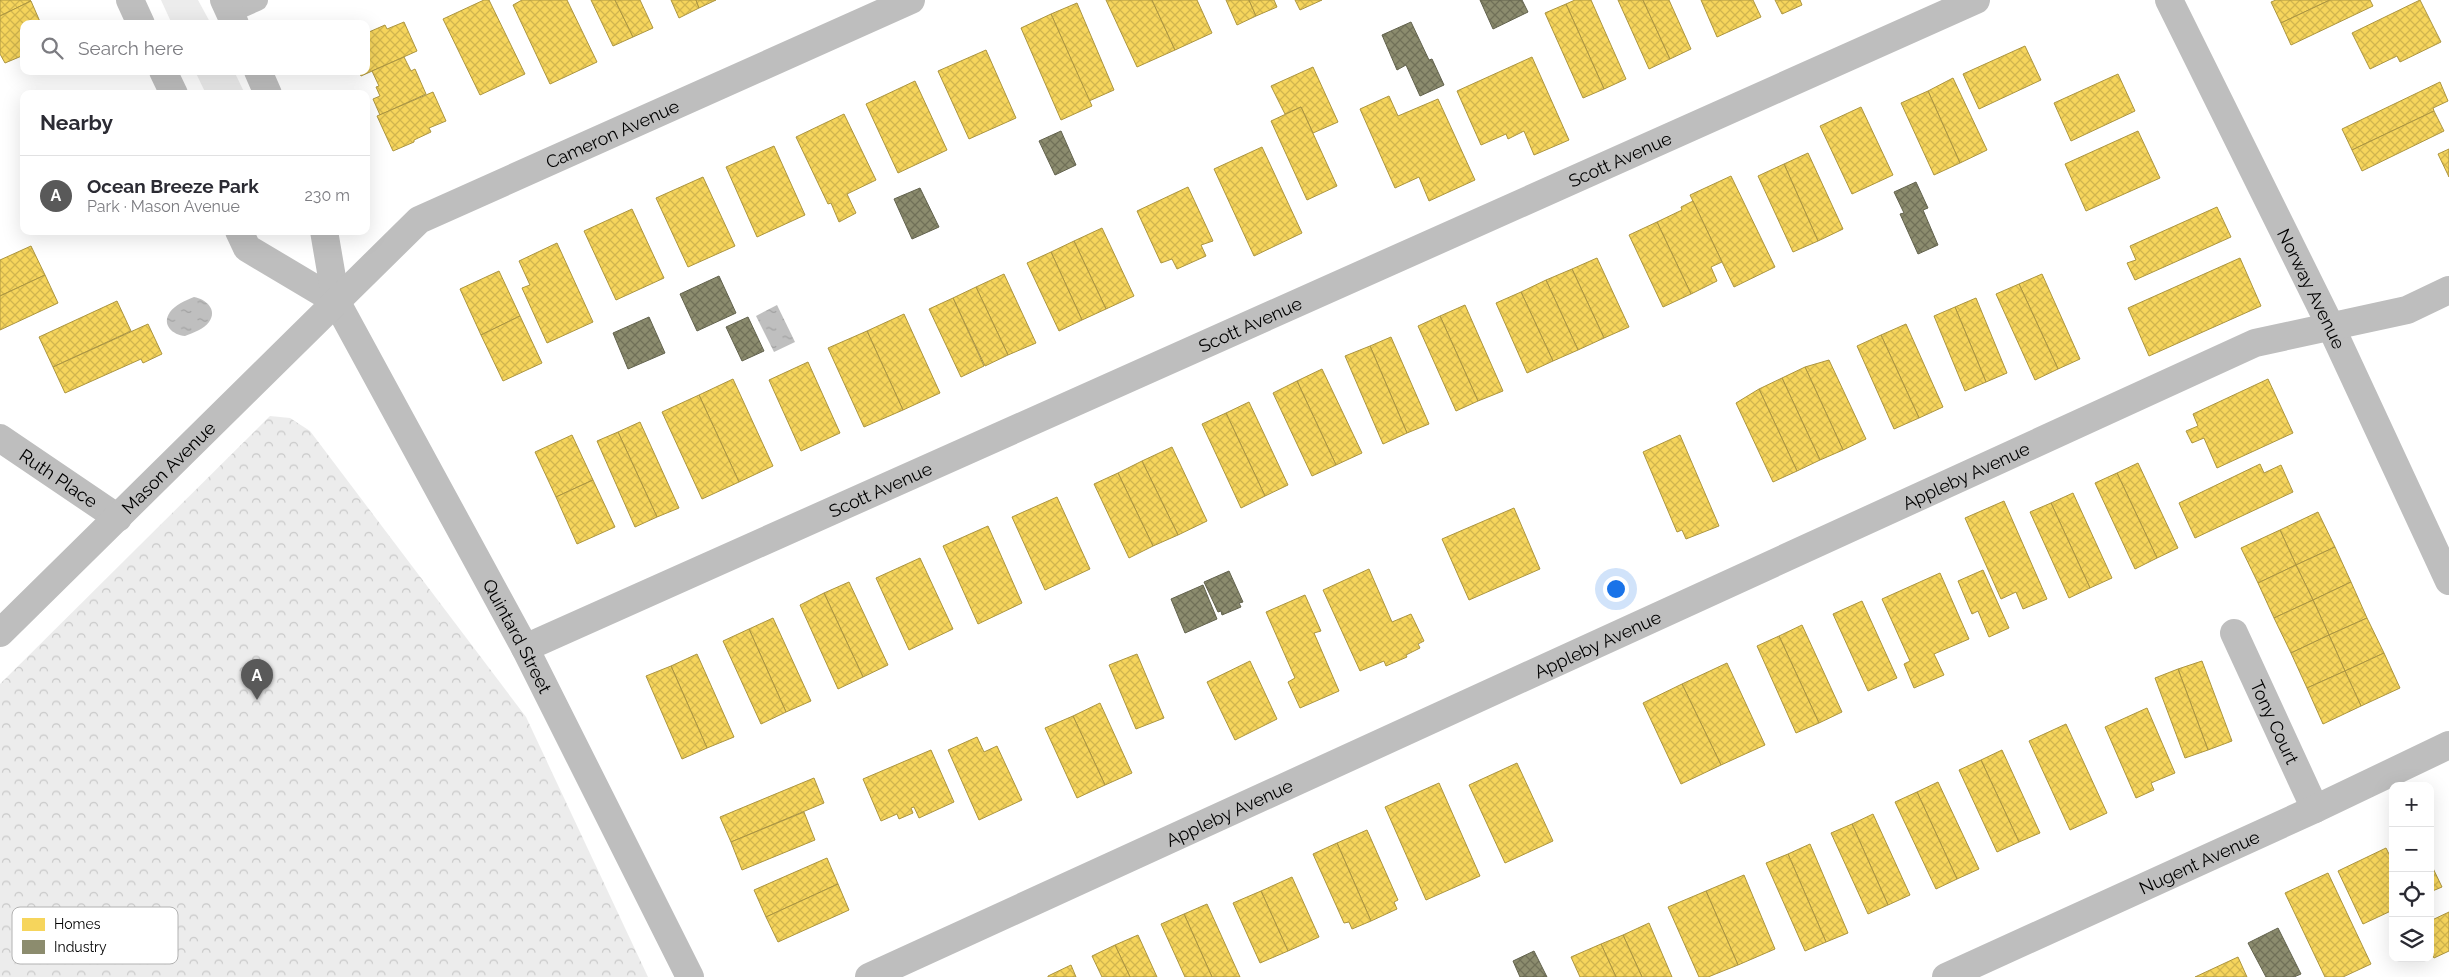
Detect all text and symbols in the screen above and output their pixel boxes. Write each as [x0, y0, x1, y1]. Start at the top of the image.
search box [20, 20, 370, 75]
icon: search [38, 34, 66, 62]
text: Search here [78, 37, 184, 59]
street label: Cameron Avenue [542, 94, 683, 173]
text: Nearby [40, 110, 113, 135]
street label: Scott Avenue [1565, 127, 1675, 191]
text: Ocean Breeze Park [87, 175, 259, 197]
text: A [51, 186, 61, 205]
text: 230 m [305, 186, 350, 205]
text: Park · Mason Avenue [87, 197, 240, 216]
street label: Norway Avenue [2273, 225, 2350, 352]
street label: Scott Avenue [1195, 292, 1305, 356]
street label: Mason Avenue [117, 416, 219, 518]
street label: Appleby Avenue [1899, 437, 2033, 513]
street label: Ruth Place [16, 444, 102, 512]
street label: Scott Avenue [825, 457, 935, 522]
street label: Quintard Street [479, 575, 556, 696]
your location [1603, 576, 1629, 602]
street label: Appleby Avenue [1531, 606, 1665, 682]
pin: A [241, 659, 273, 700]
street label: Tony Court [2247, 677, 2303, 767]
street label: Appleby Avenue [1162, 774, 1296, 850]
map controls [2389, 782, 2434, 962]
button: + [2389, 782, 2434, 827]
street label: Nugent Avenue [2135, 825, 2263, 898]
button: − [2389, 827, 2434, 872]
button: locate [2389, 872, 2434, 917]
legend [12, 907, 178, 964]
text: Homes [54, 916, 101, 932]
button: layers [2389, 917, 2434, 962]
text: Industry [54, 939, 107, 955]

